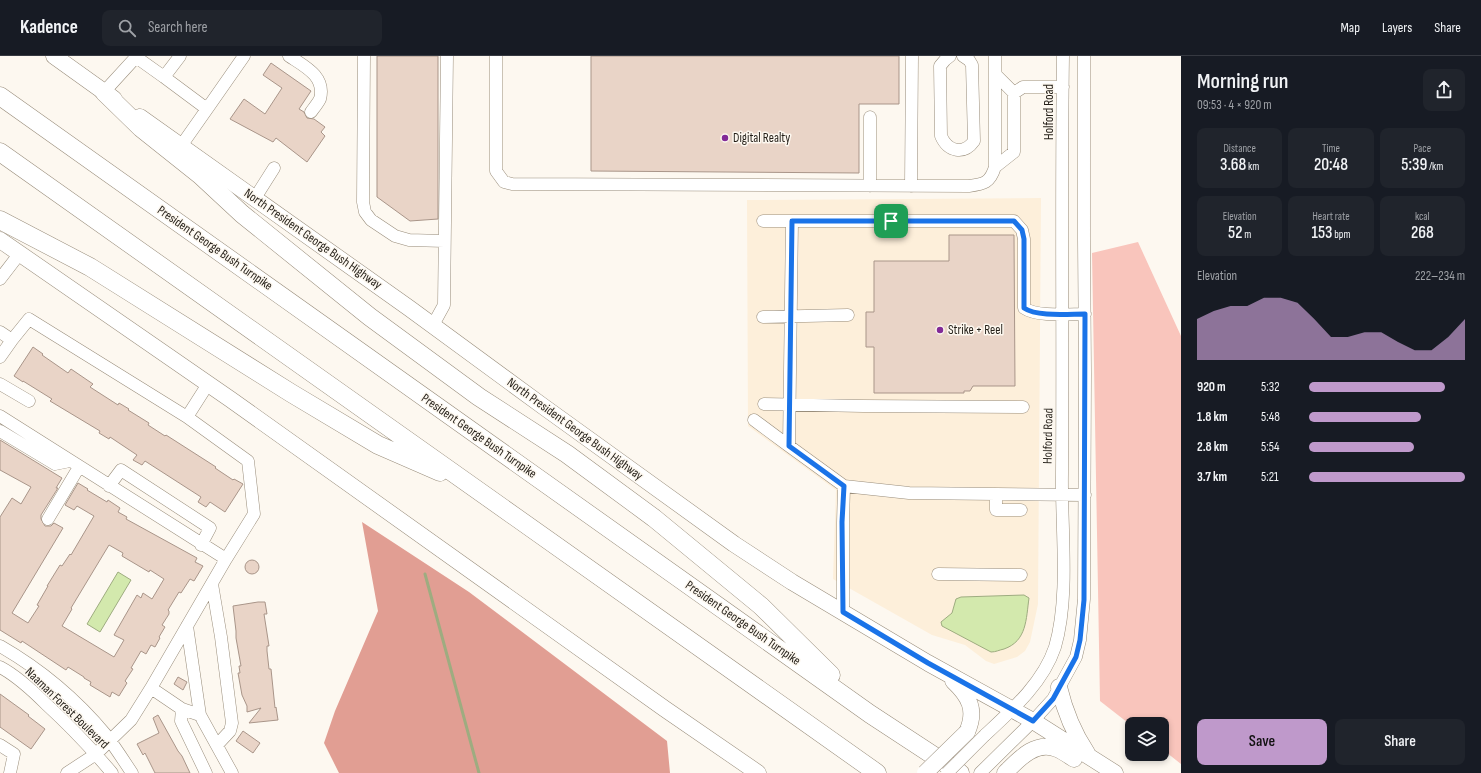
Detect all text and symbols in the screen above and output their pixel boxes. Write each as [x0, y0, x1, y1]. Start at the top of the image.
search box [102, 10, 382, 46]
text: Kadence [20, 16, 78, 39]
icon: search [116, 17, 138, 39]
text: Search here [148, 18, 208, 37]
text: Map [1340, 19, 1360, 36]
text: Layers [1382, 19, 1412, 36]
text: Share [1434, 19, 1461, 36]
text: Morning run [1197, 68, 1288, 95]
button: share [1423, 69, 1465, 111]
street label: Holford Road [1041, 84, 1057, 140]
text: 09:53 · 4 × 920 m [1197, 97, 1272, 113]
place label: Digital Realty [733, 130, 790, 146]
marker: Digital Realty [720, 133, 730, 143]
text: Distance [1223, 142, 1256, 155]
text: Time [1322, 142, 1340, 155]
text: Pace [1414, 142, 1431, 155]
text: 3.68 [1220, 155, 1246, 175]
text: 20:48 [1314, 155, 1348, 175]
text: 5:39 [1401, 155, 1427, 175]
text: km [1246, 160, 1259, 173]
text: /km [1427, 160, 1443, 173]
street label: North President George Bush Highway [241, 185, 385, 293]
street label: President George Bush Turnpike [154, 202, 276, 294]
pin [874, 204, 908, 238]
icon: arrive [880, 210, 902, 232]
text: Elevation [1223, 210, 1257, 223]
text: Heart rate [1312, 210, 1350, 223]
text: kcal [1415, 210, 1430, 223]
text: 52 [1228, 223, 1242, 243]
text: 153 [1312, 223, 1333, 243]
text: 268 [1411, 223, 1434, 243]
text: m [1242, 228, 1251, 241]
text: bpm [1333, 228, 1350, 241]
text: Elevation [1197, 268, 1237, 284]
text: 222–234 m [1415, 268, 1465, 284]
place label: Strike + Reel [948, 322, 1003, 338]
marker: Strike + Reel [935, 325, 945, 335]
street label: North President George Bush Highway [504, 374, 646, 484]
text: 920 m [1197, 379, 1226, 395]
text: 5:32 [1261, 379, 1280, 395]
street label: President George Bush Turnpike [418, 390, 540, 482]
street label: Holford Road [1040, 408, 1056, 464]
text: 1.8 km [1197, 409, 1228, 425]
text: 5:48 [1261, 409, 1280, 425]
text: 2.8 km [1197, 439, 1228, 455]
text: 5:54 [1261, 439, 1279, 455]
text: 3.7 km [1197, 469, 1227, 485]
text: 5:21 [1261, 469, 1279, 485]
street label: President George Bush Turnpike [682, 577, 804, 669]
street label: Naaman Forest Boulevard [22, 664, 112, 752]
map controls [1125, 717, 1169, 761]
button: layers [1125, 717, 1169, 761]
button: Save [1197, 719, 1327, 765]
button: Share [1335, 719, 1465, 765]

